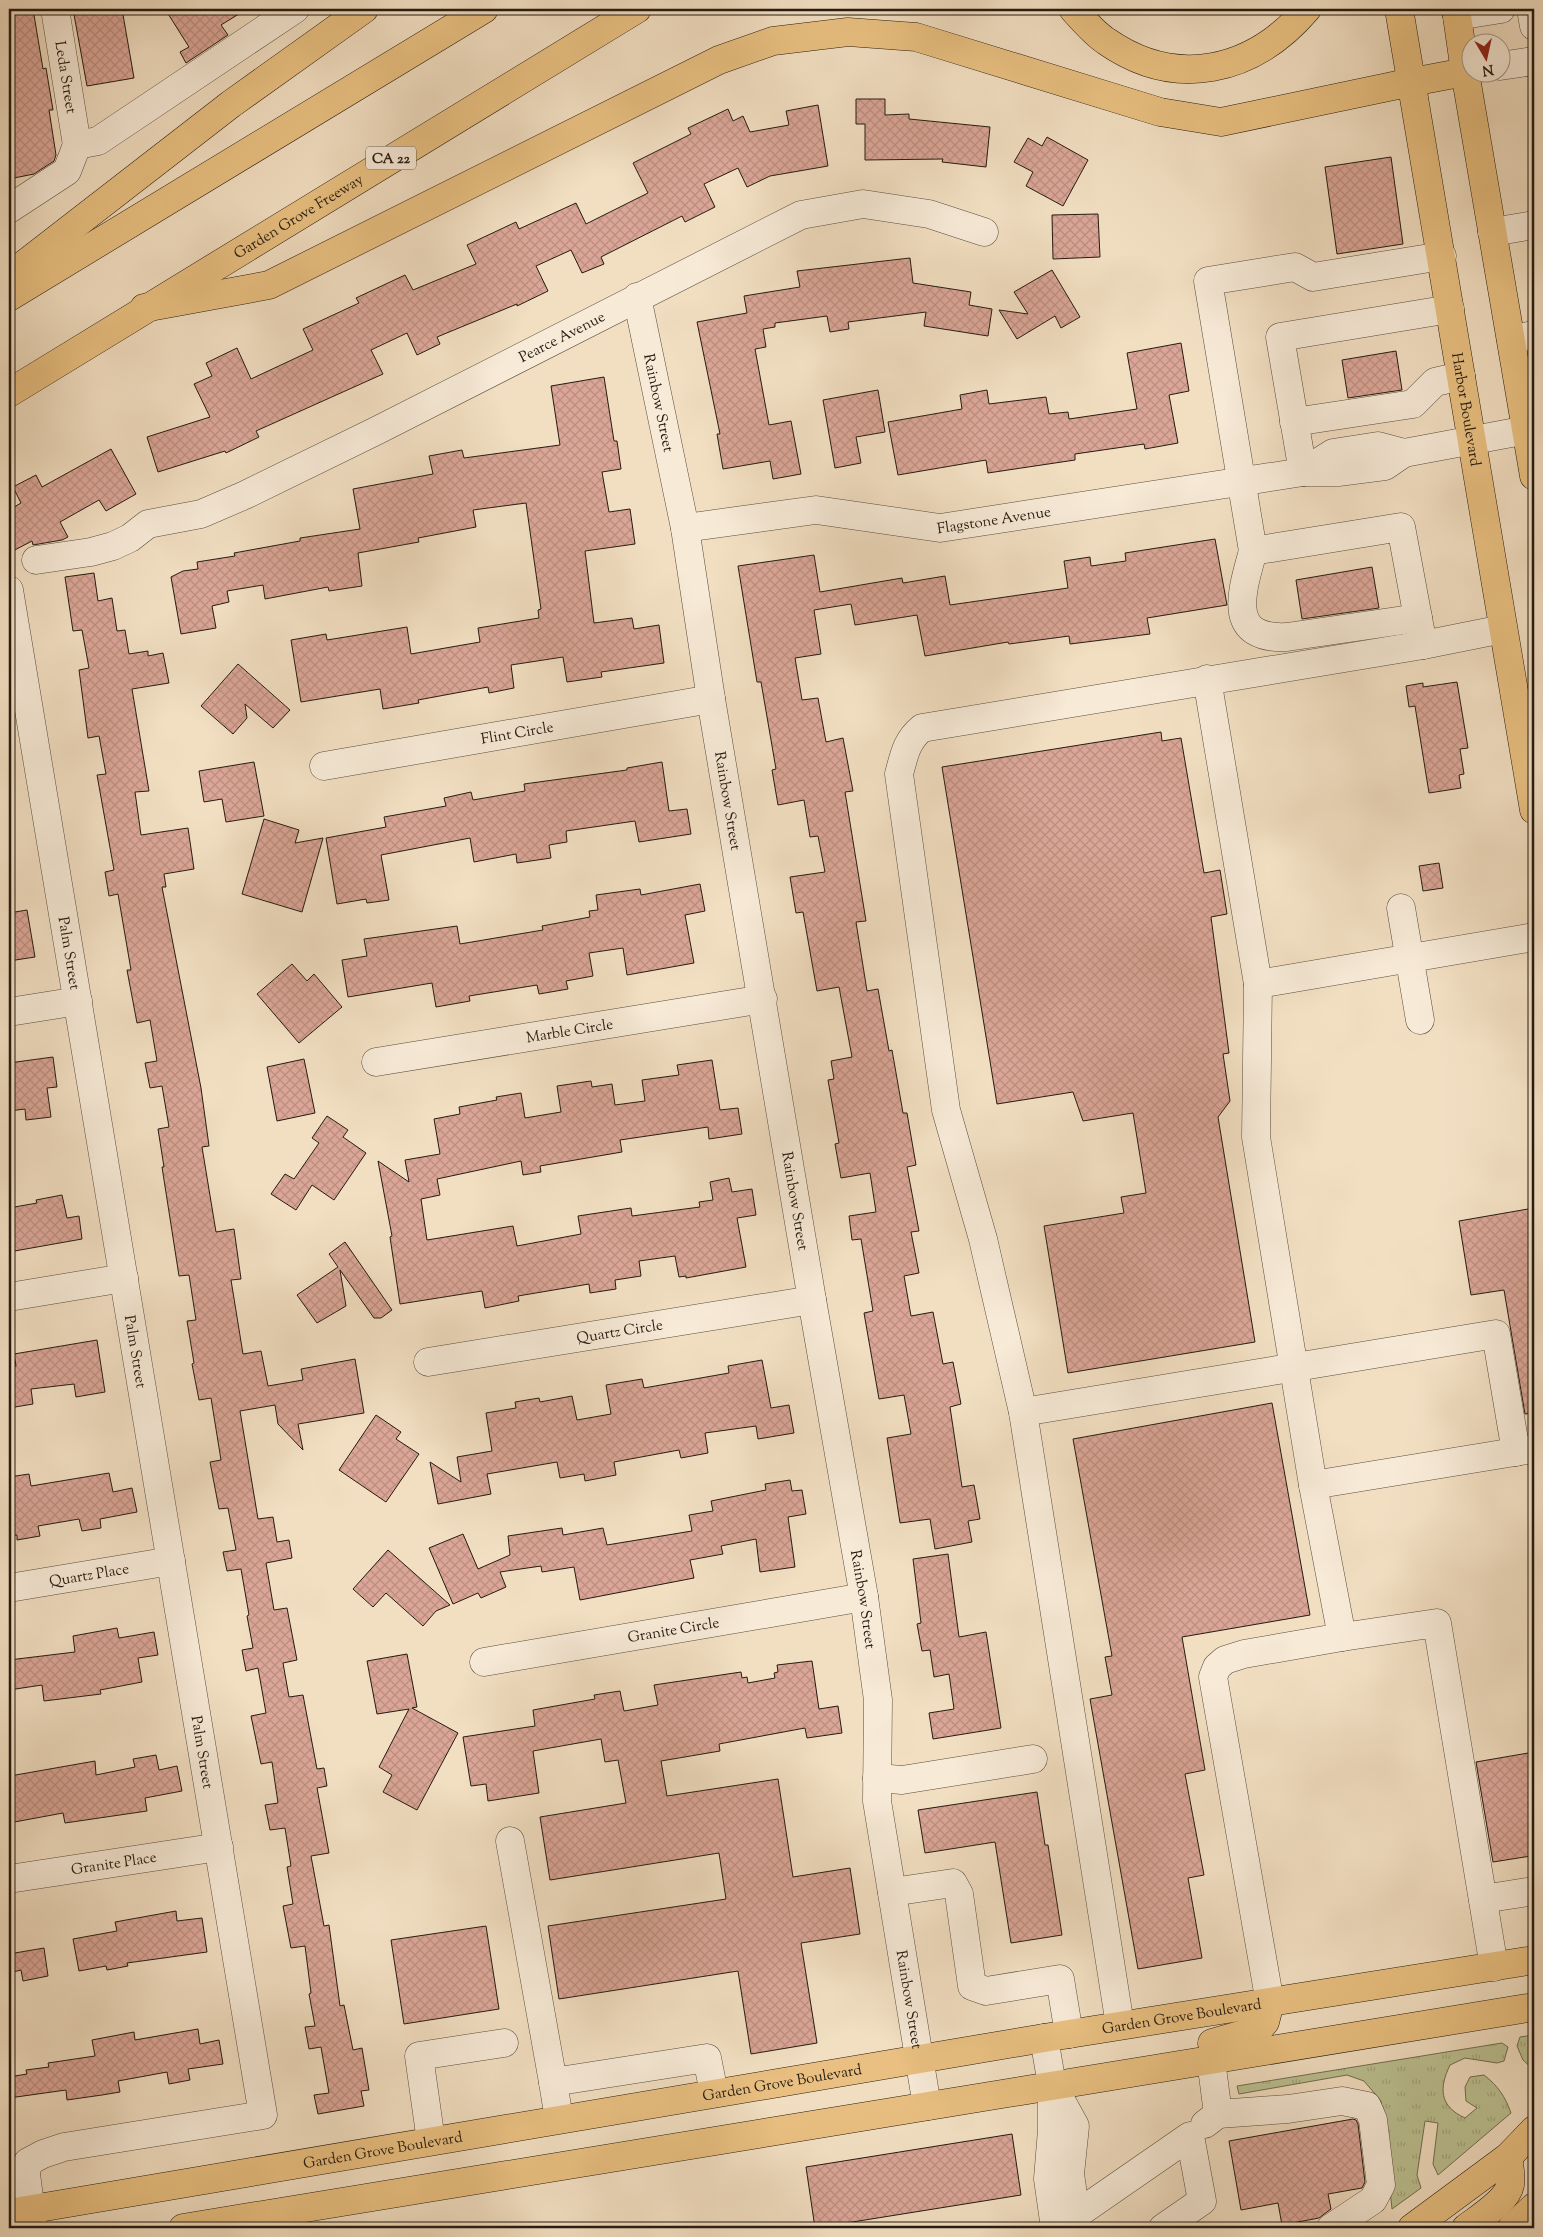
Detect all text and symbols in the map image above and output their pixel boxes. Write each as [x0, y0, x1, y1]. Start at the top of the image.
north arrow [1460, 32, 1510, 82]
street label: Leda Street [48, 39, 81, 115]
text: N [1481, 58, 1495, 80]
road number: CA 22 [366, 146, 416, 170]
street label: Garden Grove Freeway [230, 170, 368, 265]
street label: Pearce Avenue [516, 307, 609, 369]
street label: Harbor Boulevard [1445, 351, 1485, 469]
street label: Rainbow Street [637, 352, 678, 454]
street label: Flagstone Avenue [936, 502, 1052, 540]
street label: Flint Circle [479, 717, 555, 751]
street label: Rainbow Street [708, 750, 745, 852]
street label: Palm Street [52, 915, 84, 991]
street label: Marble Circle [525, 1015, 615, 1049]
street label: Rainbow Street [775, 1150, 813, 1252]
street label: Palm Street [118, 1314, 151, 1390]
street label: Quartz Circle [575, 1315, 664, 1350]
street label: Rainbow Street [844, 1548, 880, 1650]
street label: Quartz Place [48, 1559, 131, 1593]
street label: Granite Circle [626, 1613, 721, 1649]
street label: Palm Street [185, 1714, 217, 1790]
street label: Granite Place [70, 1848, 158, 1881]
street label: Rainbow Street [890, 1949, 927, 2051]
street label: Garden Grove Boulevard [1101, 1994, 1264, 2041]
street label: Garden Grove Boulevard [701, 2060, 864, 2108]
street label: Garden Grove Boulevard [302, 2127, 465, 2175]

